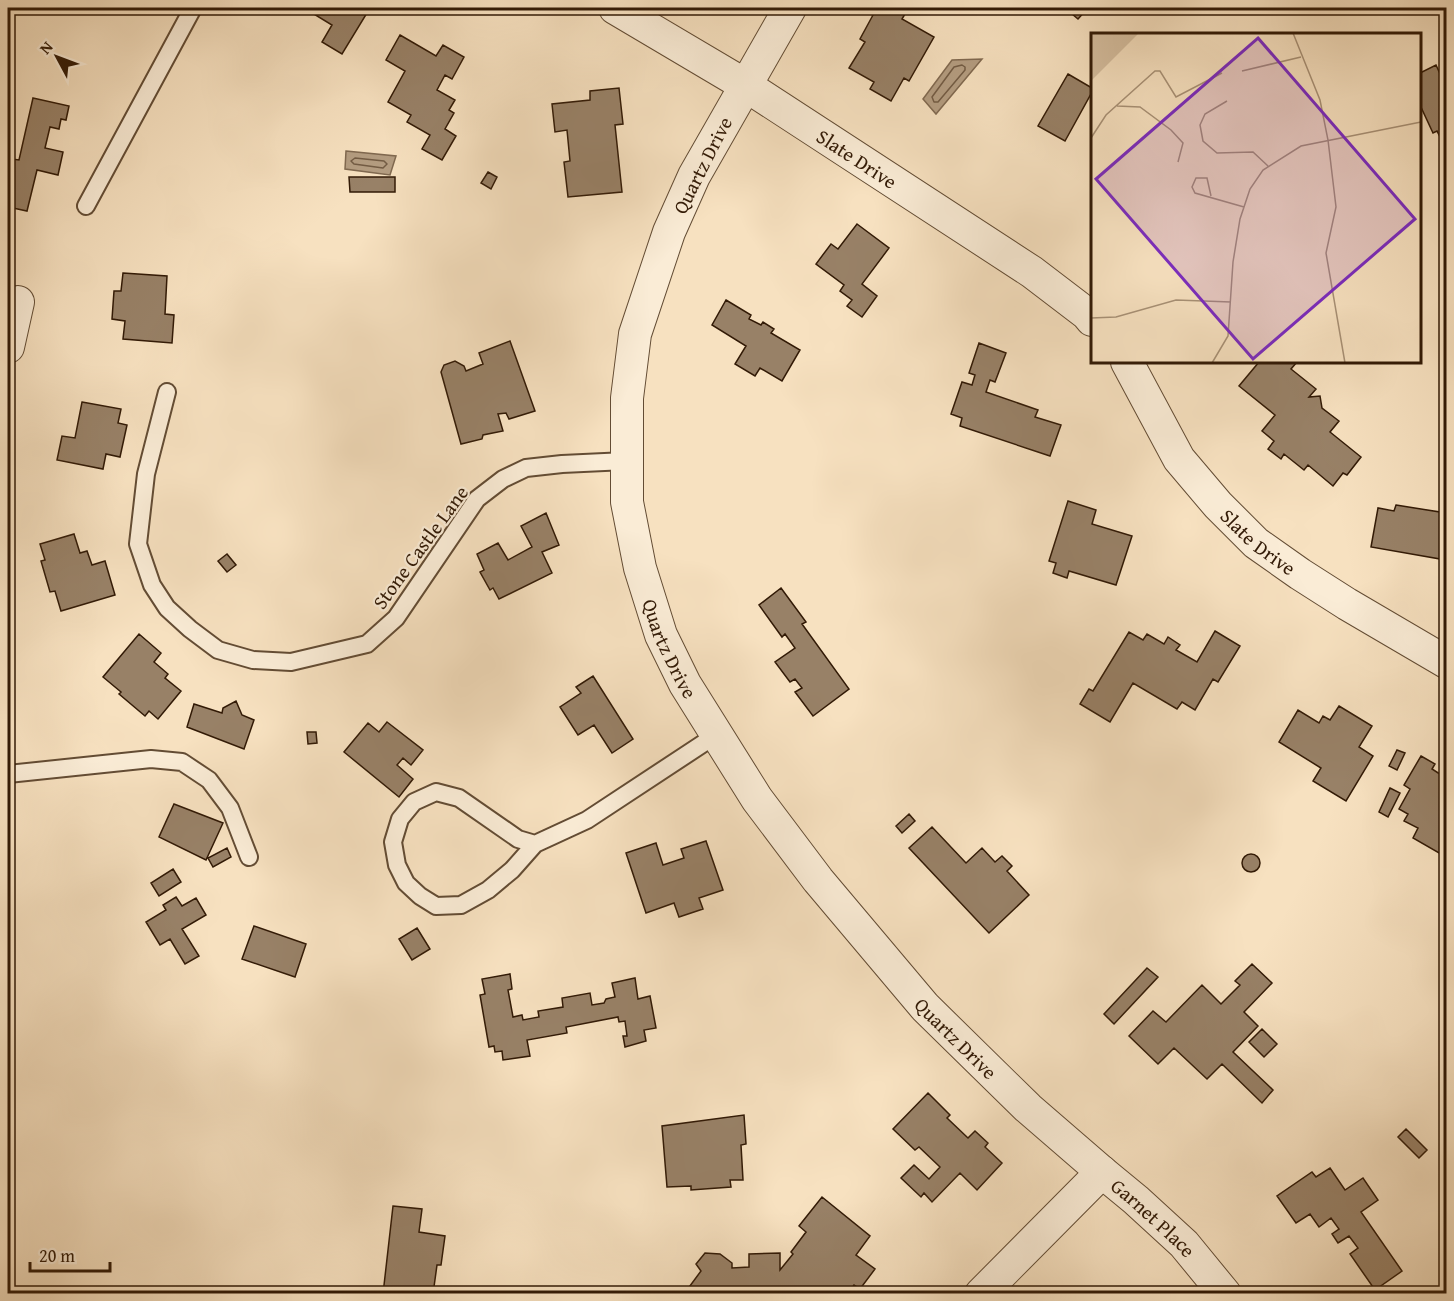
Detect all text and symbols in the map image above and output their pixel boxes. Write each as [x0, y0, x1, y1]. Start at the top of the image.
north arrow [27, 27, 87, 87]
inset map [1091, 33, 1421, 363]
text: N [33, 35, 58, 59]
street label: Quartz Drive [665, 111, 739, 219]
street label: Slate Drive [811, 121, 903, 195]
street label: Stone Castle Lane [365, 479, 475, 615]
street label: Slate Drive [1214, 501, 1302, 581]
street label: Quartz Drive [636, 595, 705, 704]
street label: Quartz Drive [908, 991, 1004, 1085]
street label: Garnet Place [1105, 1171, 1203, 1263]
scale bar [30, 1235, 110, 1273]
text: 20 m [39, 1242, 75, 1269]

